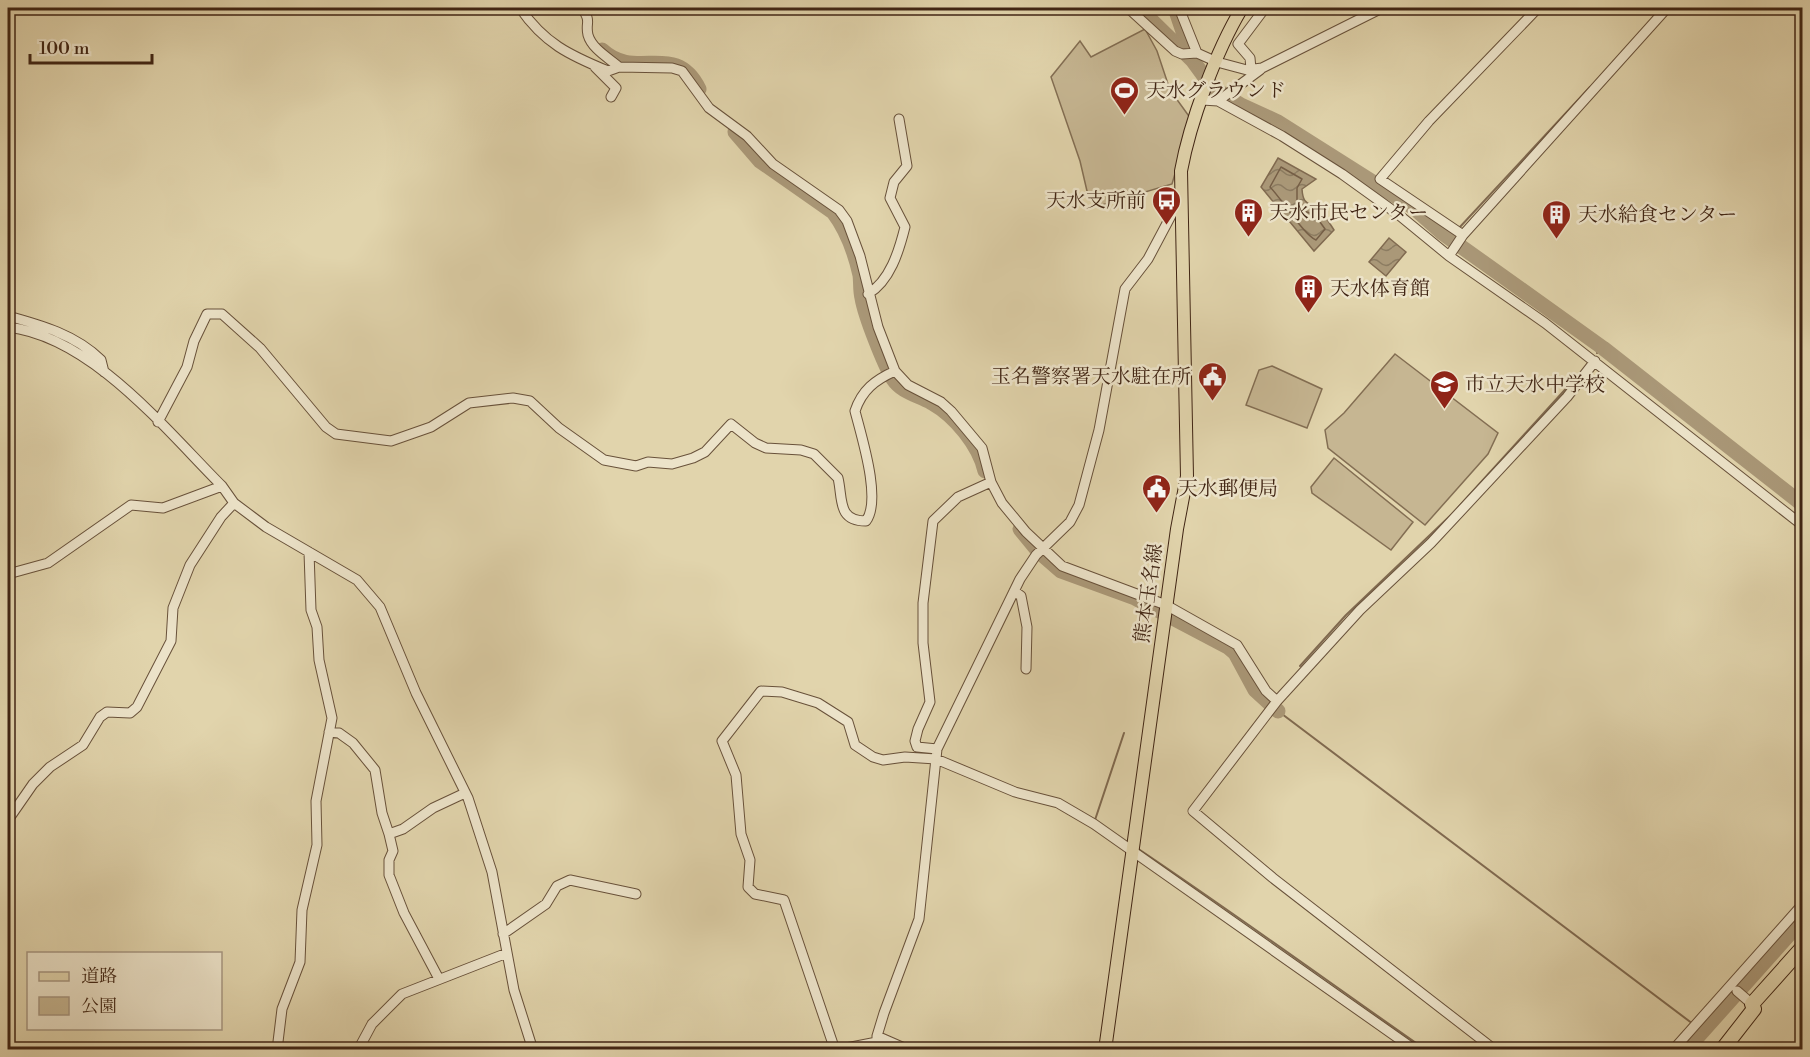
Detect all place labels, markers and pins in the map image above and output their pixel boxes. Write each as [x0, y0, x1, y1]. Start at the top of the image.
sports icon: 天水グラウンド [1109, 74, 1141, 116]
place label: 天水グラウンド [1146, 79, 1286, 104]
bus stop icon: 天水支所前 [1151, 184, 1183, 226]
place label: 天水支所前 [1046, 189, 1146, 214]
building icon: 天水市民センター [1232, 196, 1264, 238]
building icon: 天水給食センター [1541, 198, 1573, 240]
place label: 天水市民センター [1269, 201, 1428, 226]
place label: 天水給食センター [1578, 203, 1737, 228]
building icon: 天水体育館 [1293, 272, 1325, 314]
place label: 天水体育館 [1330, 277, 1430, 302]
public building icon: 玉名警察署天水駐在所 [1196, 360, 1228, 402]
place label: 玉名警察署天水駐在所 [991, 365, 1191, 390]
school or university icon: 市立天水中学校 [1428, 368, 1460, 410]
place label: 市立天水中学校 [1465, 373, 1605, 398]
public building icon: 天水郵便局 [1141, 472, 1173, 514]
place label: 天水郵便局 [1178, 477, 1278, 502]

